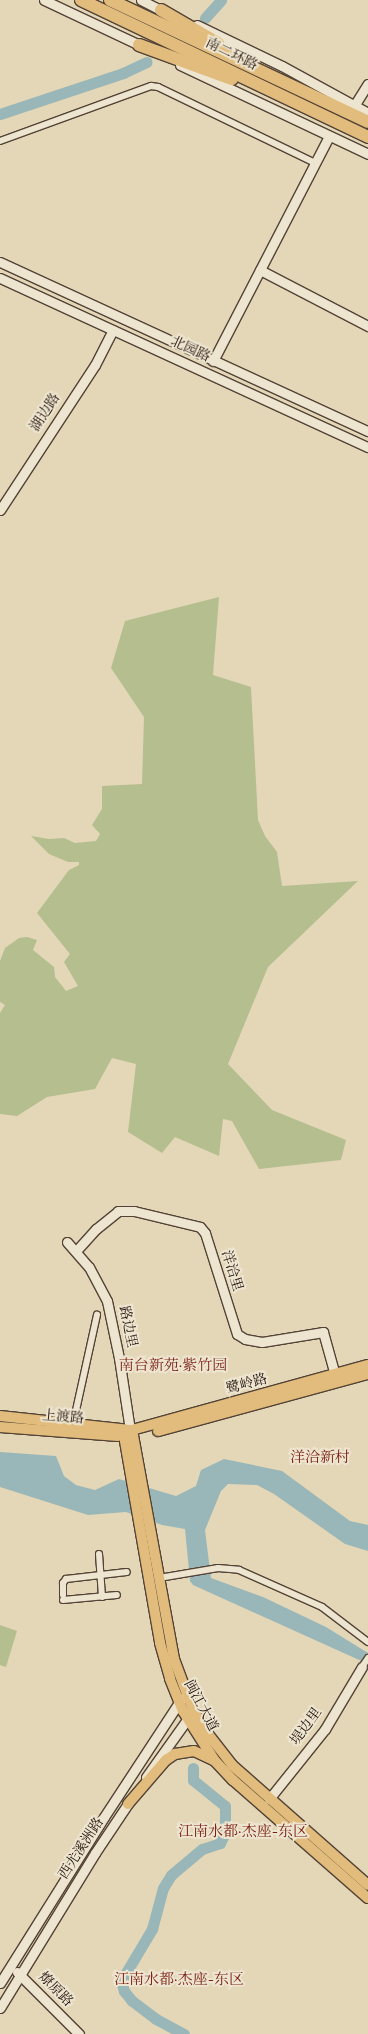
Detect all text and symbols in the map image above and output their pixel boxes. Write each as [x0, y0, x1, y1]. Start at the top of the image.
street label: 南二环路 [202, 35, 260, 75]
street label: 北园路 [167, 334, 213, 366]
street label: 湖边路 [28, 391, 64, 435]
street label: 洋洽里 [217, 1248, 245, 1294]
street label: 路边里 [114, 1305, 140, 1349]
district label: 南台新苑·紫竹园 [119, 1358, 227, 1376]
street label: 鹭岭路 [225, 1371, 269, 1399]
street label: 上渡路 [41, 1408, 85, 1428]
district label: 洋洽新村 [290, 1450, 350, 1468]
street label: 闽江大道 [179, 1677, 221, 1735]
street label: 堤边里 [288, 1705, 326, 1749]
street label: 西尤溪洲路 [56, 1815, 108, 1883]
district label: 江南水都·杰座-东区 [178, 1824, 308, 1842]
street label: 燎原路 [34, 1969, 76, 2011]
district label: 江南水都·杰座-东区 [114, 1972, 244, 1990]

